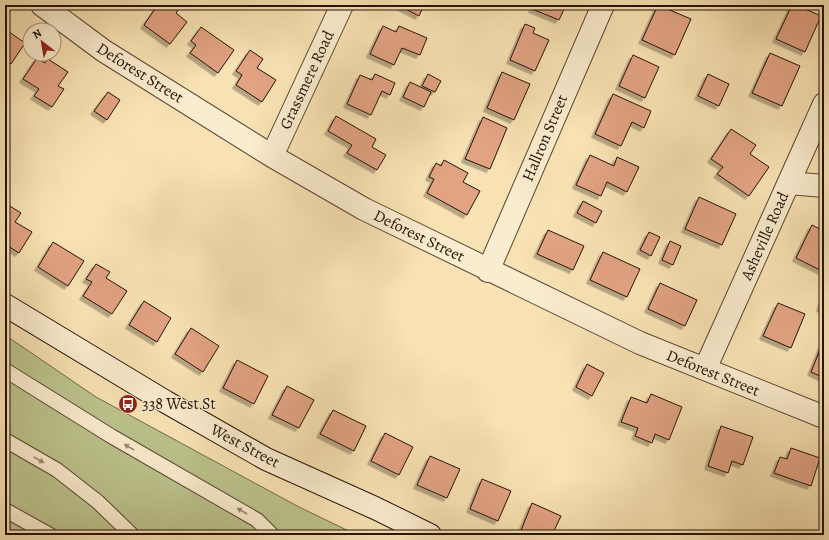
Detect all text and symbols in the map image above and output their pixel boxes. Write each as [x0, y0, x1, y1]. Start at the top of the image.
north arrow [22, 22, 62, 62]
text: N [30, 25, 44, 42]
street label: Grassmere Road [274, 27, 340, 133]
street label: Deforest Street [92, 38, 188, 108]
street label: Hallron Street [517, 91, 573, 185]
street label: Asheville Road [735, 188, 794, 285]
street label: Deforest Street [370, 204, 468, 268]
street label: Deforest Street [663, 344, 763, 402]
bus stop icon: 338 West St [117, 393, 139, 415]
place label: 338 West St [142, 393, 216, 415]
street label: West Street [206, 418, 283, 473]
one-way arrow [123, 443, 135, 450]
one-way arrow [33, 456, 45, 463]
one-way arrow [236, 508, 248, 515]

